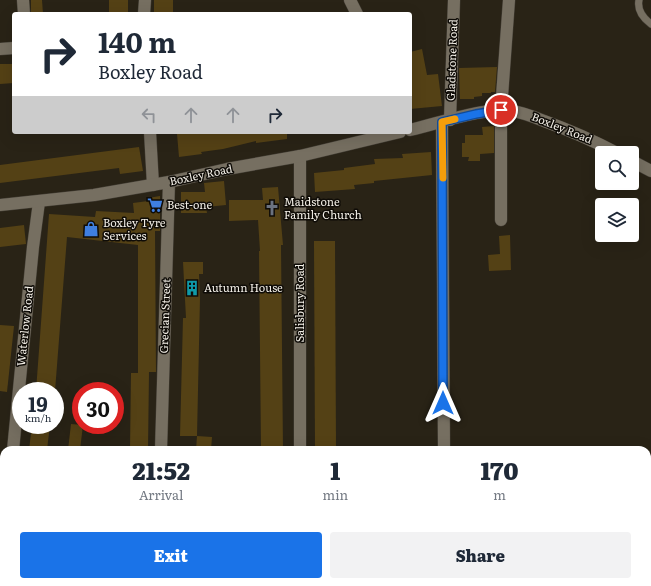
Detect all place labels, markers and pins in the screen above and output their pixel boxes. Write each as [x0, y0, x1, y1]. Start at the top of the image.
pin [484, 93, 518, 127]
place label: Maidstone Family Church [284, 193, 362, 222]
supermarket icon: Best-one [146, 196, 164, 214]
place label: Best-one [167, 196, 213, 212]
church icon: Maidstone Family Church [263, 199, 281, 217]
place label: Boxley Tyre Services [103, 214, 166, 243]
shop icon: Boxley Tyre Services [82, 220, 100, 238]
building icon: Autumn House [183, 279, 201, 297]
place label: Autumn House [204, 279, 283, 295]

